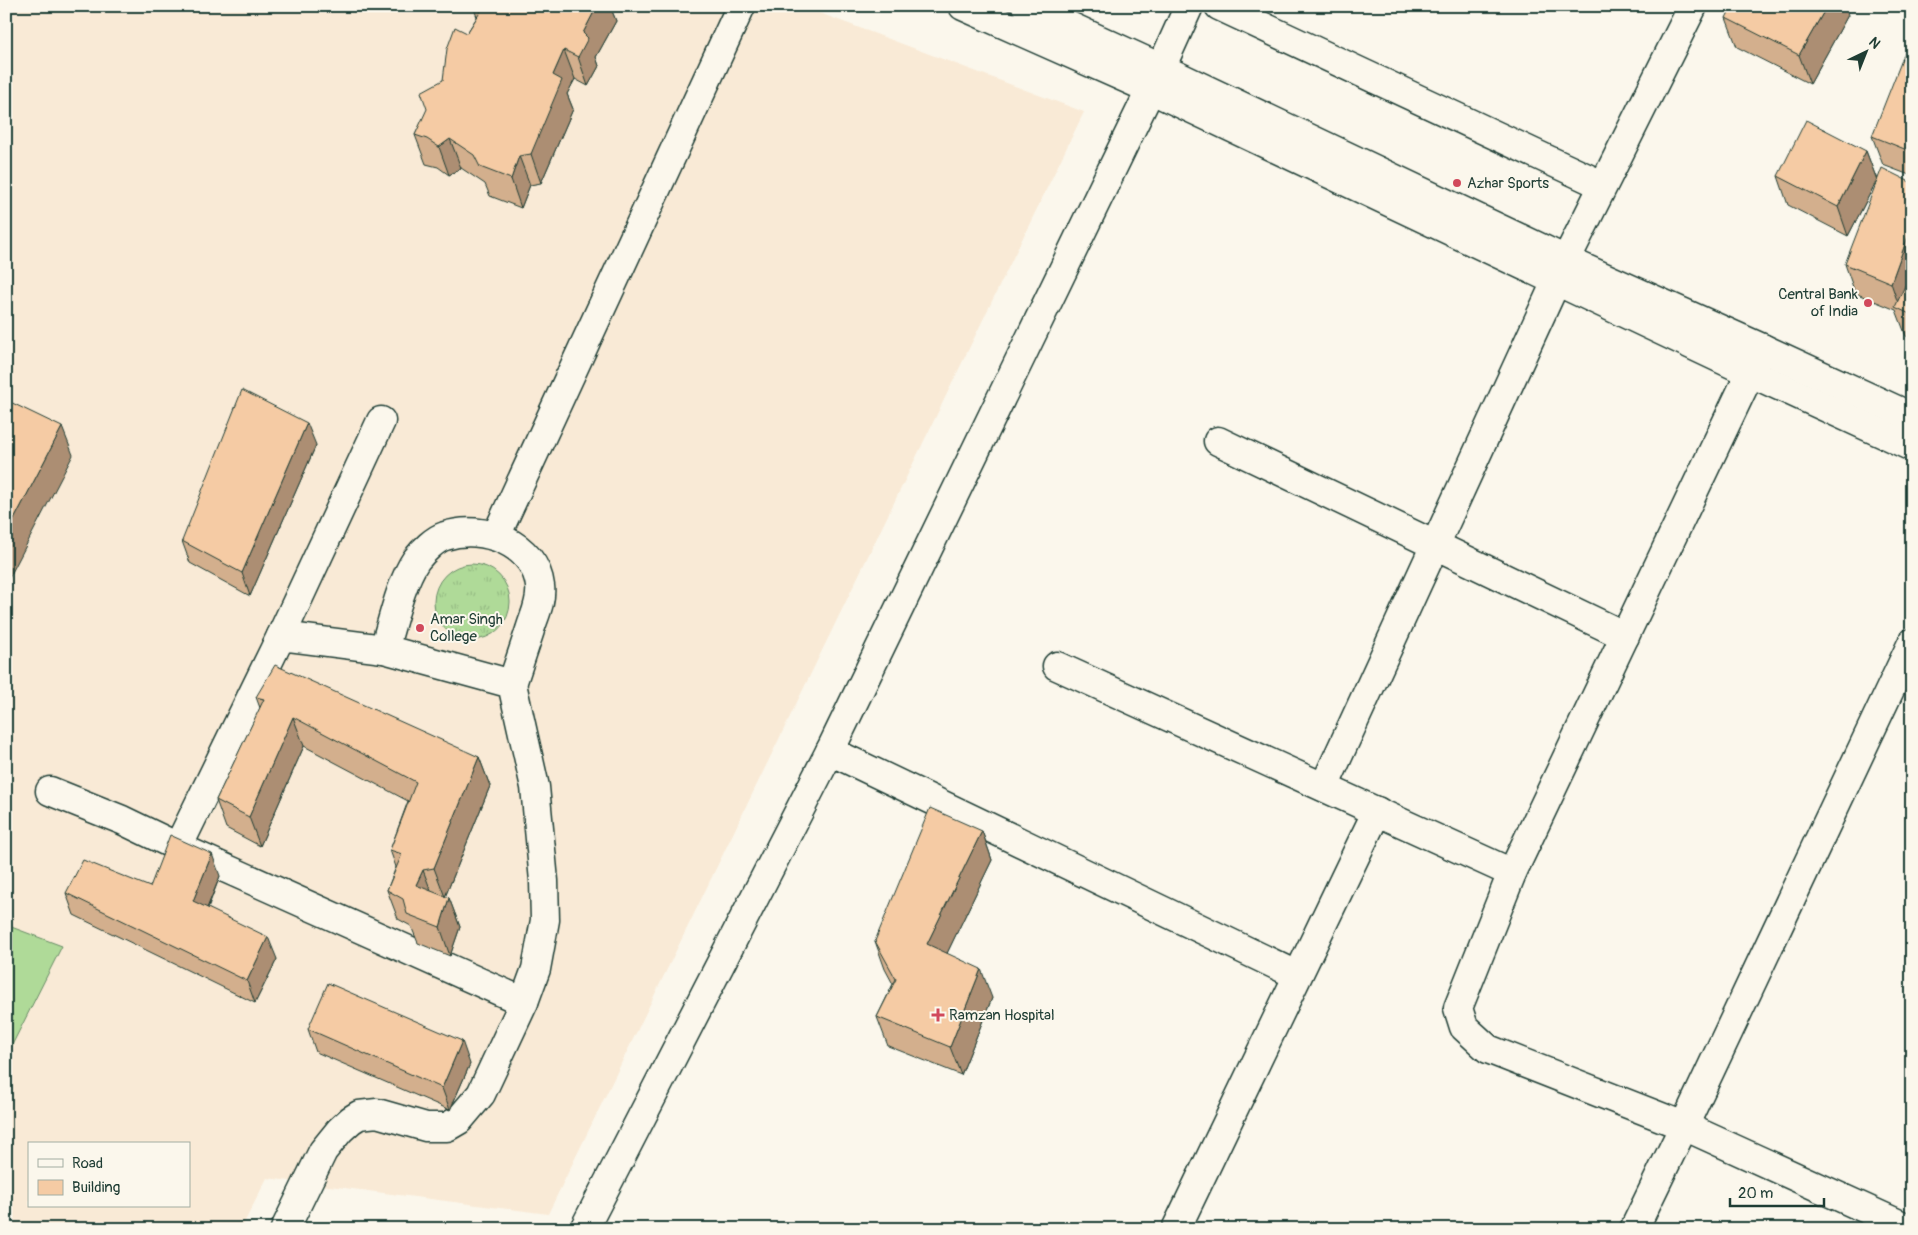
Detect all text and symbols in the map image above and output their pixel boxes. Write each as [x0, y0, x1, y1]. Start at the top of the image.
north arrow [1840, 28, 1890, 78]
text: N [1865, 33, 1884, 52]
place label: Azhar Sports [1467, 174, 1549, 193]
marker: Azhar Sports [1451, 177, 1463, 189]
place label: Central Bank of India [1778, 285, 1859, 321]
marker: Central Bank of India [1862, 297, 1874, 309]
place label: Amar Singh College [430, 610, 503, 646]
marker: Amar Singh College [414, 622, 426, 634]
place label: Ramzan Hospital [949, 1006, 1055, 1025]
marker: Ramzan Hospital [931, 1008, 945, 1022]
legend [28, 1142, 190, 1208]
text: Road [72, 1154, 103, 1173]
scale bar [1730, 1175, 1824, 1207]
text: Building [72, 1178, 120, 1197]
text: 20 m [1738, 1184, 1773, 1203]

